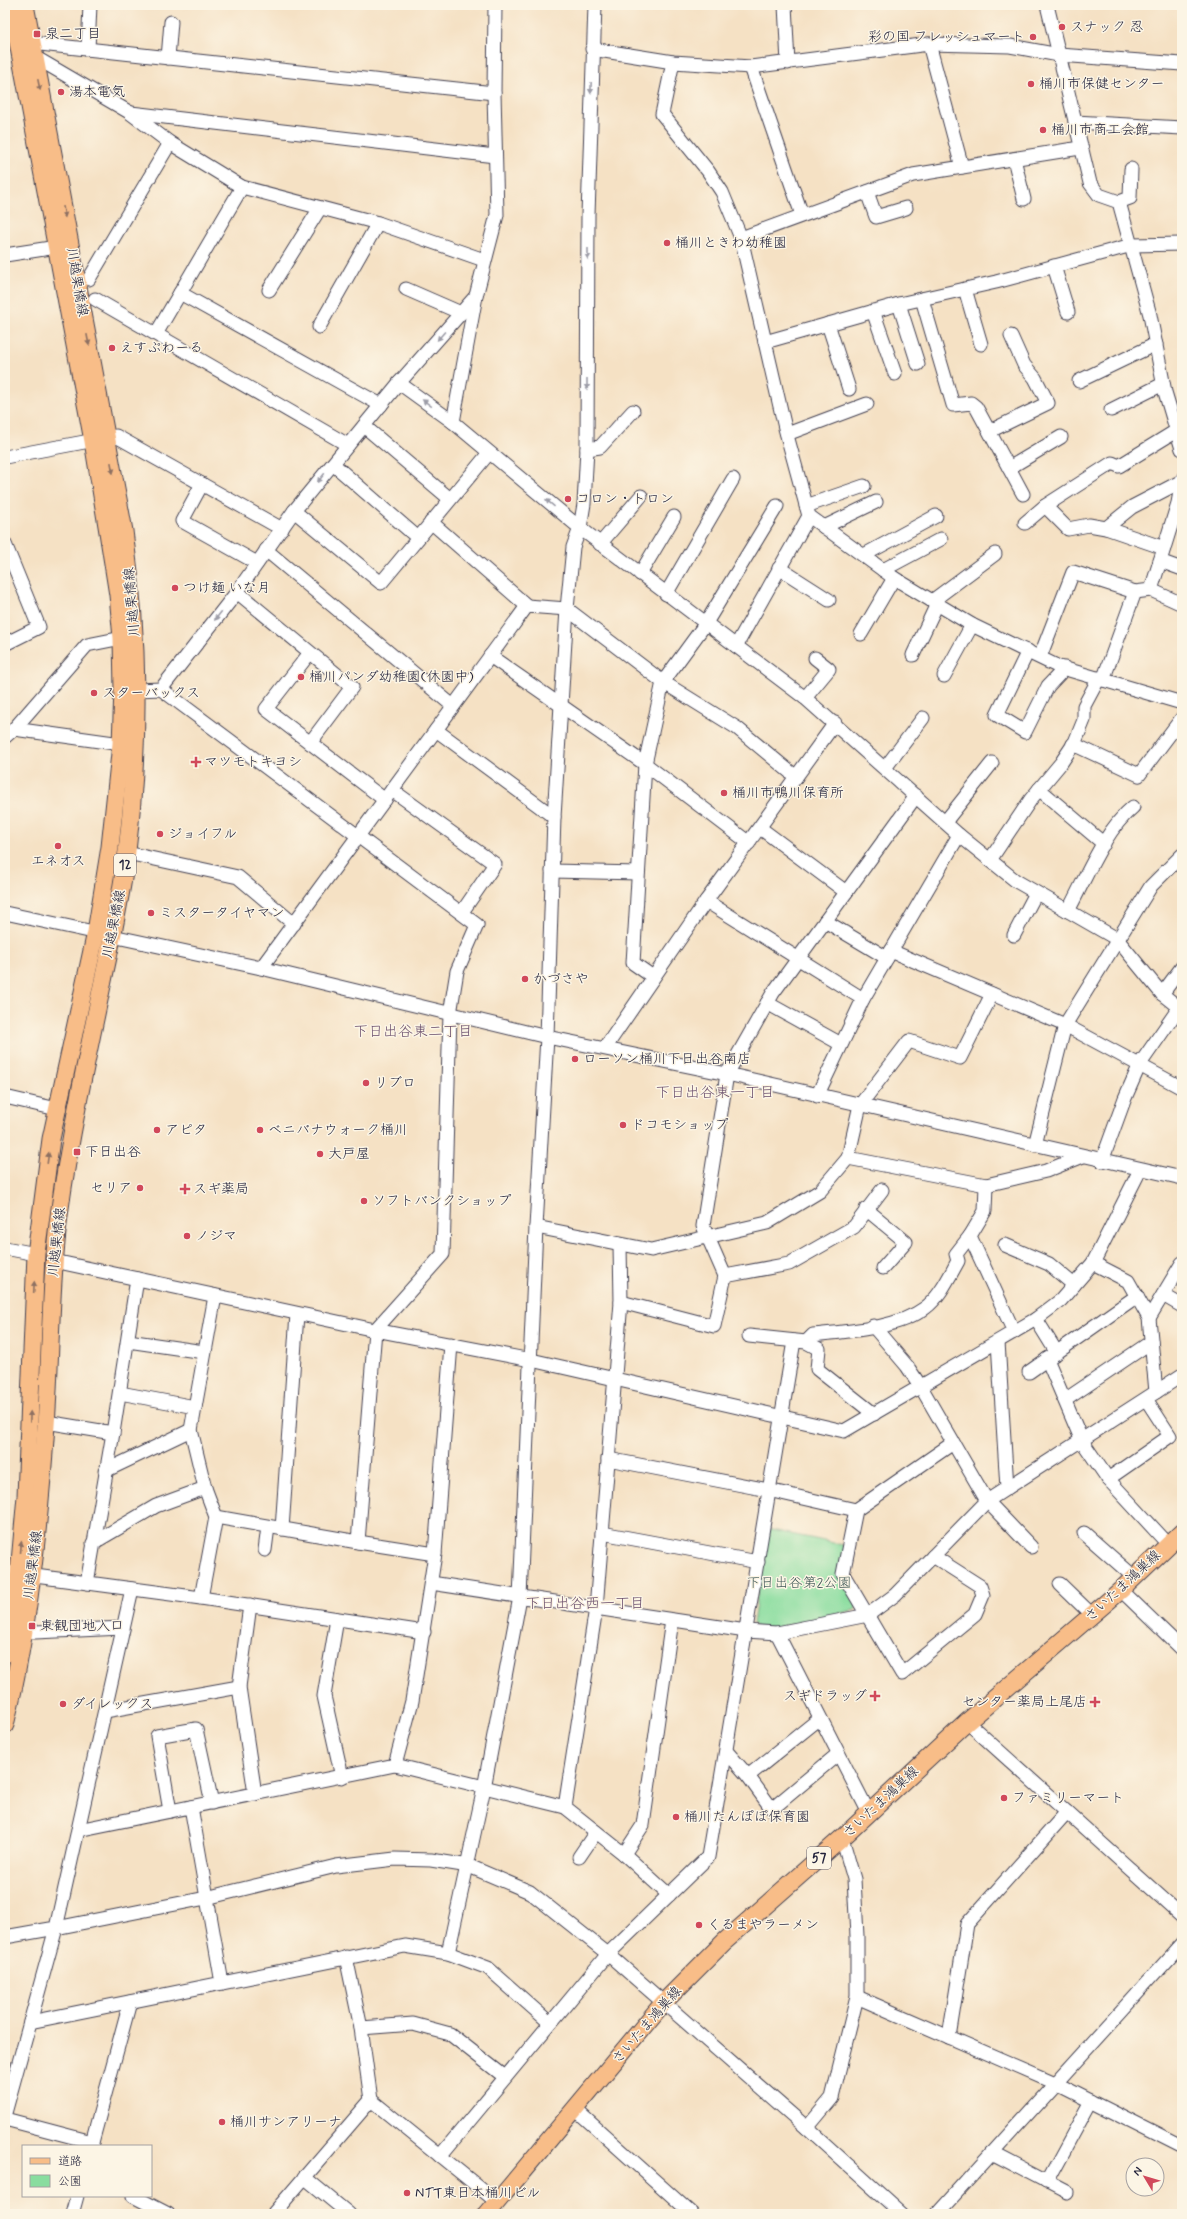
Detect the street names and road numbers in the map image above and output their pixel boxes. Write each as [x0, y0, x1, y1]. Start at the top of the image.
street label: 川越栗橋線 [62, 246, 92, 318]
street label: 川越栗橋線 [120, 566, 144, 638]
road number: 12 [114, 854, 136, 876]
street label: 川越栗橋線 [98, 888, 130, 960]
street label: 川越栗橋線 [44, 1206, 70, 1278]
street label: 川越栗橋線 [20, 1529, 46, 1601]
street label: さいたま鴻巣線 [1081, 1546, 1165, 1626]
street label: さいたま鴻巣線 [839, 1762, 923, 1842]
road number: 57 [807, 1847, 831, 1869]
street label: さいたま鴻巣線 [608, 1982, 686, 2068]

